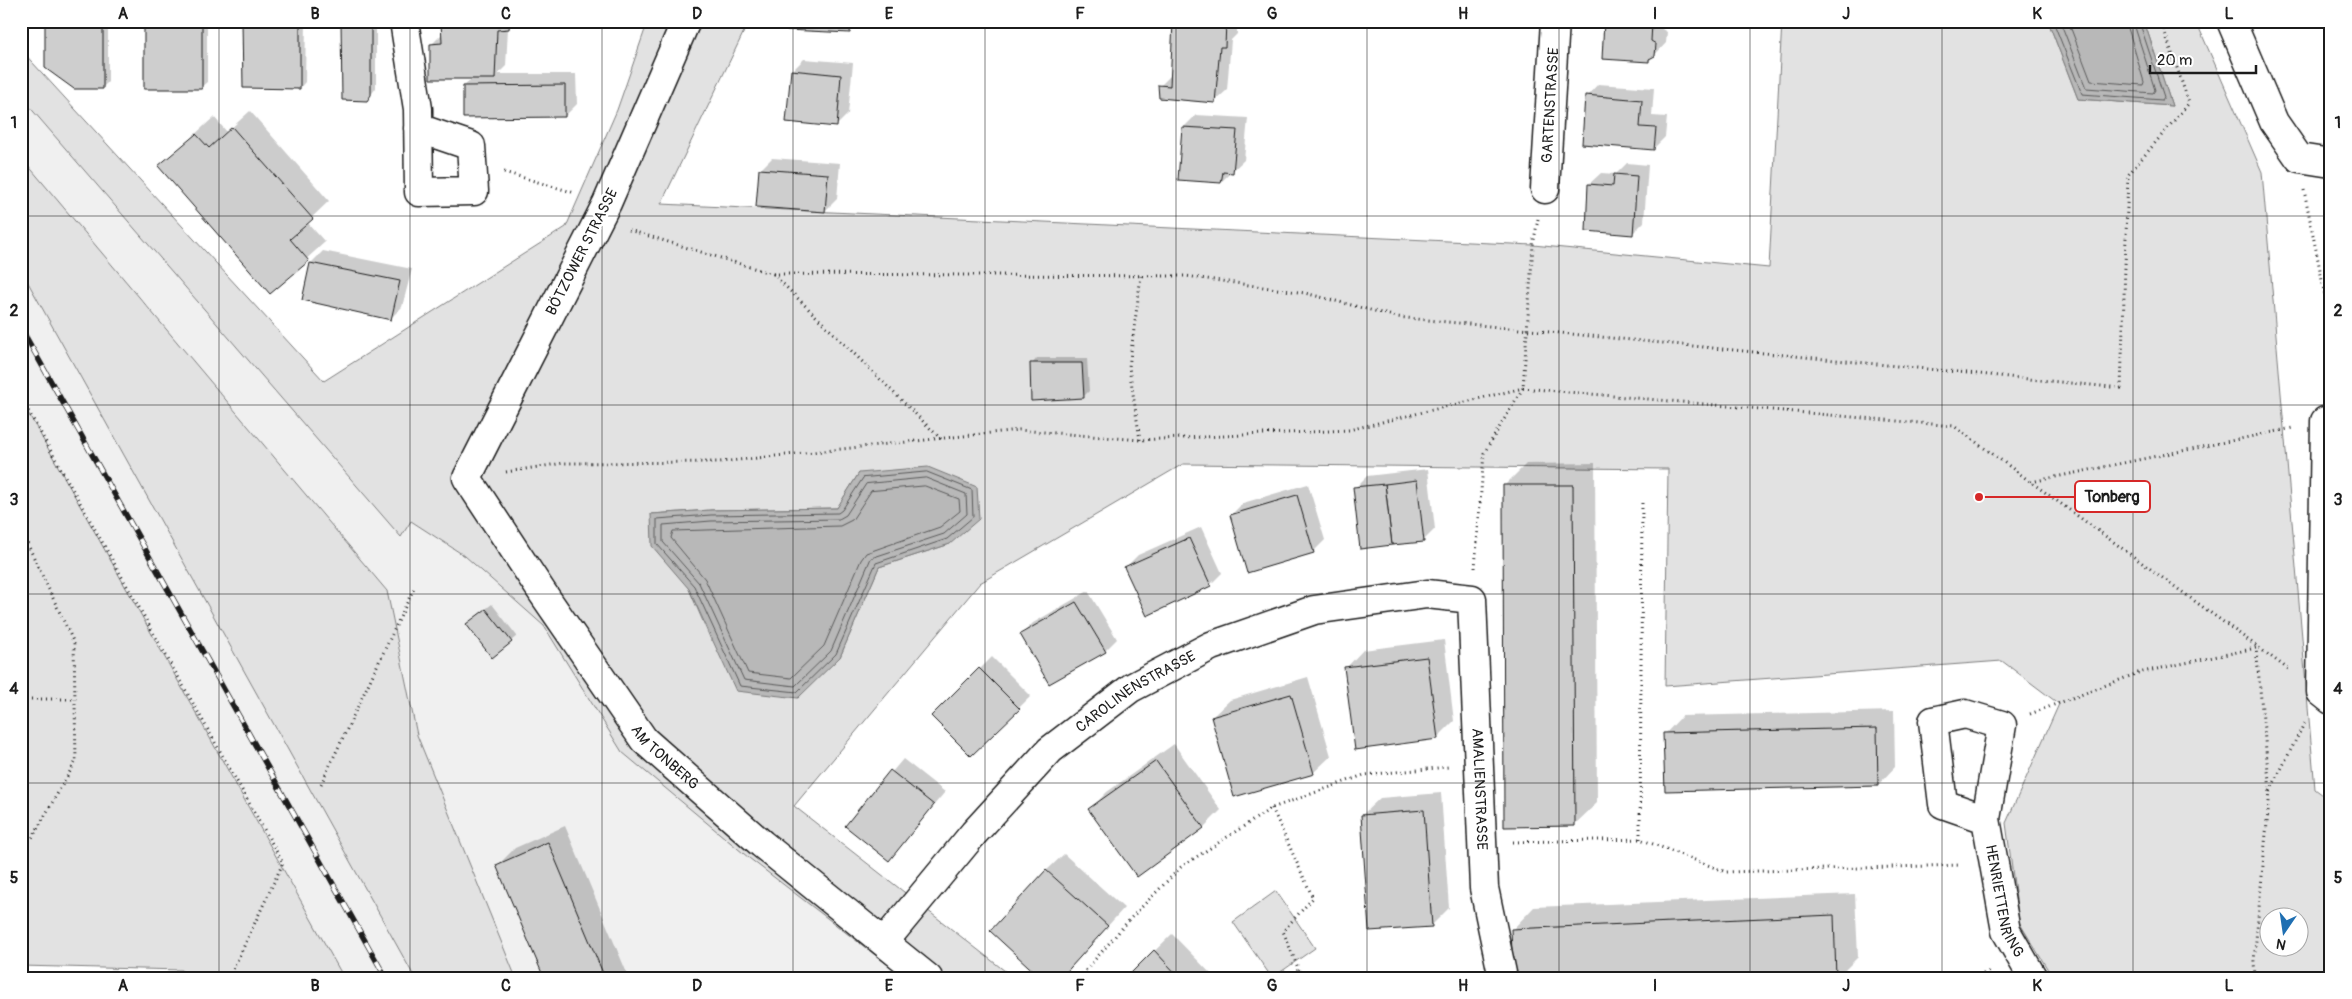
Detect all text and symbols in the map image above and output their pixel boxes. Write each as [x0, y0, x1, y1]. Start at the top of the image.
text: A [118, 4, 129, 24]
text: B [310, 4, 320, 24]
text: C [501, 4, 511, 24]
text: D [692, 4, 702, 24]
text: E [885, 4, 894, 24]
text: F [1075, 4, 1085, 24]
text: G [1267, 4, 1278, 24]
text: H [1458, 4, 1468, 24]
text: I [1653, 4, 1657, 24]
text: J [1842, 4, 1850, 24]
text: K [2032, 4, 2042, 24]
text: L [2224, 4, 2234, 24]
scale bar [2150, 42, 2256, 74]
street label: GARTENSTRASSE [1537, 47, 1563, 164]
text: 20 m [2157, 51, 2192, 70]
text: 1 [11, 113, 17, 133]
text: 1 [2335, 113, 2341, 133]
street label: BÖTZOWER STRASSE [542, 185, 622, 319]
text: 2 [10, 301, 19, 321]
text: 2 [2334, 301, 2343, 321]
callout: Tonberg [2075, 481, 2150, 512]
text: Tonberg [2083, 487, 2140, 507]
text: 3 [10, 490, 19, 510]
text: 3 [2334, 490, 2343, 510]
street label: CAROLINENSTRASSE [1072, 646, 1199, 737]
text: 4 [9, 679, 19, 699]
text: 4 [2333, 679, 2343, 699]
street label: AM TONBERG [627, 721, 703, 794]
street label: AMALIENSTRASSE [1468, 728, 1492, 851]
street label: HENRIETTENRING [1981, 843, 2028, 961]
text: 5 [10, 868, 19, 888]
text: 5 [2334, 868, 2343, 888]
north arrow [2260, 906, 2310, 956]
text: N [2275, 935, 2288, 954]
text: A [118, 976, 129, 996]
text: B [310, 976, 320, 996]
text: C [501, 976, 511, 996]
text: D [692, 976, 702, 996]
text: E [885, 976, 894, 996]
text: F [1075, 976, 1085, 996]
text: G [1267, 976, 1278, 996]
text: H [1458, 976, 1468, 996]
text: I [1653, 976, 1657, 996]
text: J [1842, 976, 1850, 996]
text: K [2032, 976, 2042, 996]
text: L [2224, 976, 2234, 996]

